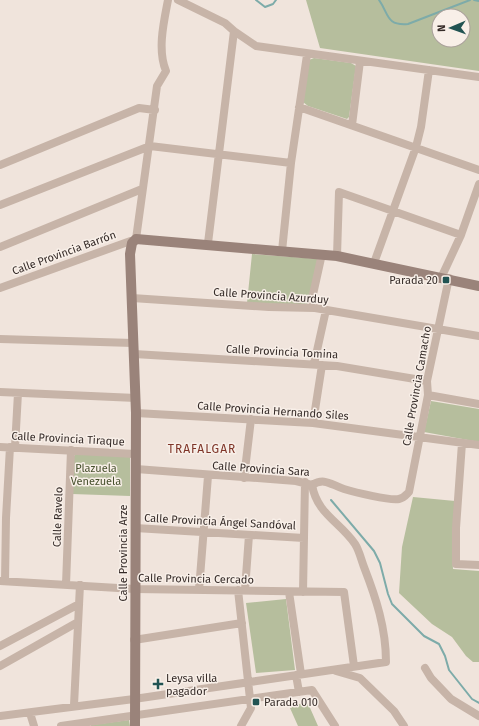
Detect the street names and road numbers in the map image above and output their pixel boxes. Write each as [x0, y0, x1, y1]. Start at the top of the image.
street label: Calle Provincia Barrón [10, 228, 118, 278]
street label: Calle Provincia Azurduy [213, 285, 330, 307]
street label: Calle Provincia Camacho [400, 325, 434, 447]
street label: Calle Provincia Tomina [226, 343, 338, 361]
street label: Calle Provincia Hernando Siles [197, 399, 349, 423]
street label: Calle Provincia Tiraque [11, 430, 125, 448]
street label: Calle Provincia Sara [212, 459, 310, 479]
street label: Calle Ravelo [50, 487, 66, 547]
street label: Calle Provincia Arze [117, 504, 130, 602]
street label: Calle Provincia Ángel Sandóval [144, 511, 296, 532]
street label: Calle Provincia Cercado [138, 571, 254, 587]

